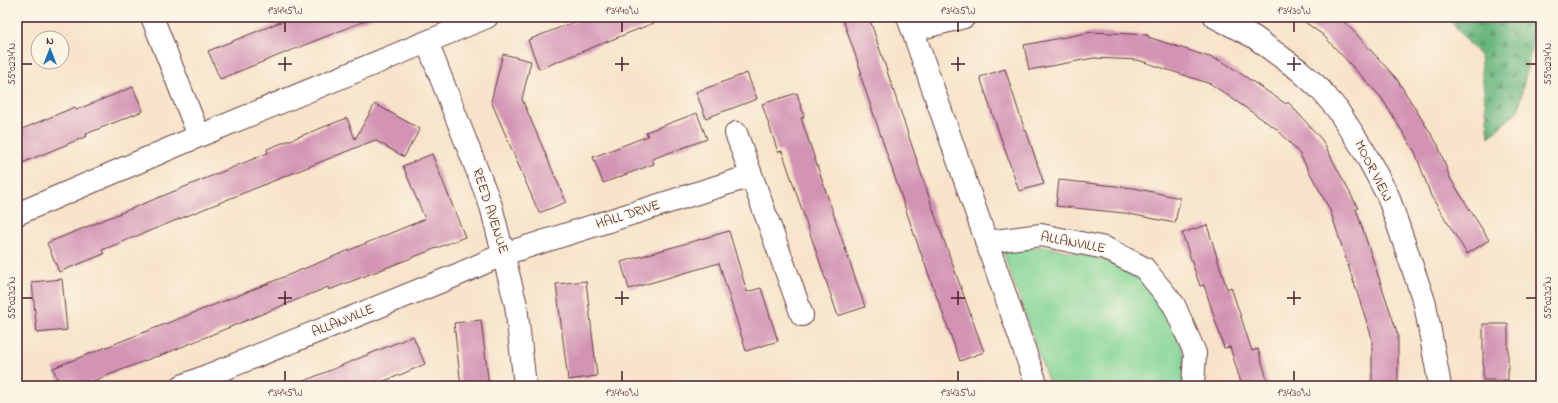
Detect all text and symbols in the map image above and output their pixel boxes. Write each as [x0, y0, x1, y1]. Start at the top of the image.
text: 1°34'45"W [267, 4, 303, 19]
text: 1°34'40"W [605, 4, 639, 19]
text: 1°34'35"W [940, 4, 976, 19]
text: 1°34'30"W [1277, 4, 1311, 19]
north arrow [30, 30, 70, 70]
text: N [46, 33, 54, 49]
text: 55°02'34"N [5, 43, 20, 85]
text: 55°02'34"N [1541, 43, 1556, 85]
street label: MOOR VIEW [1349, 137, 1398, 206]
street label: REED AVENUE [466, 165, 514, 257]
street label: HALL DRIVE [593, 195, 663, 235]
street label: ALLANVILLE [1039, 226, 1107, 260]
text: 55°02'32"N [5, 276, 20, 319]
text: 55°02'32"N [1541, 276, 1556, 319]
street label: ALLANVILLE [309, 299, 377, 343]
text: 1°34'45"W [267, 386, 303, 401]
text: 1°34'40"W [605, 386, 639, 401]
text: 1°34'35"W [940, 386, 976, 401]
text: 1°34'30"W [1277, 386, 1311, 401]

